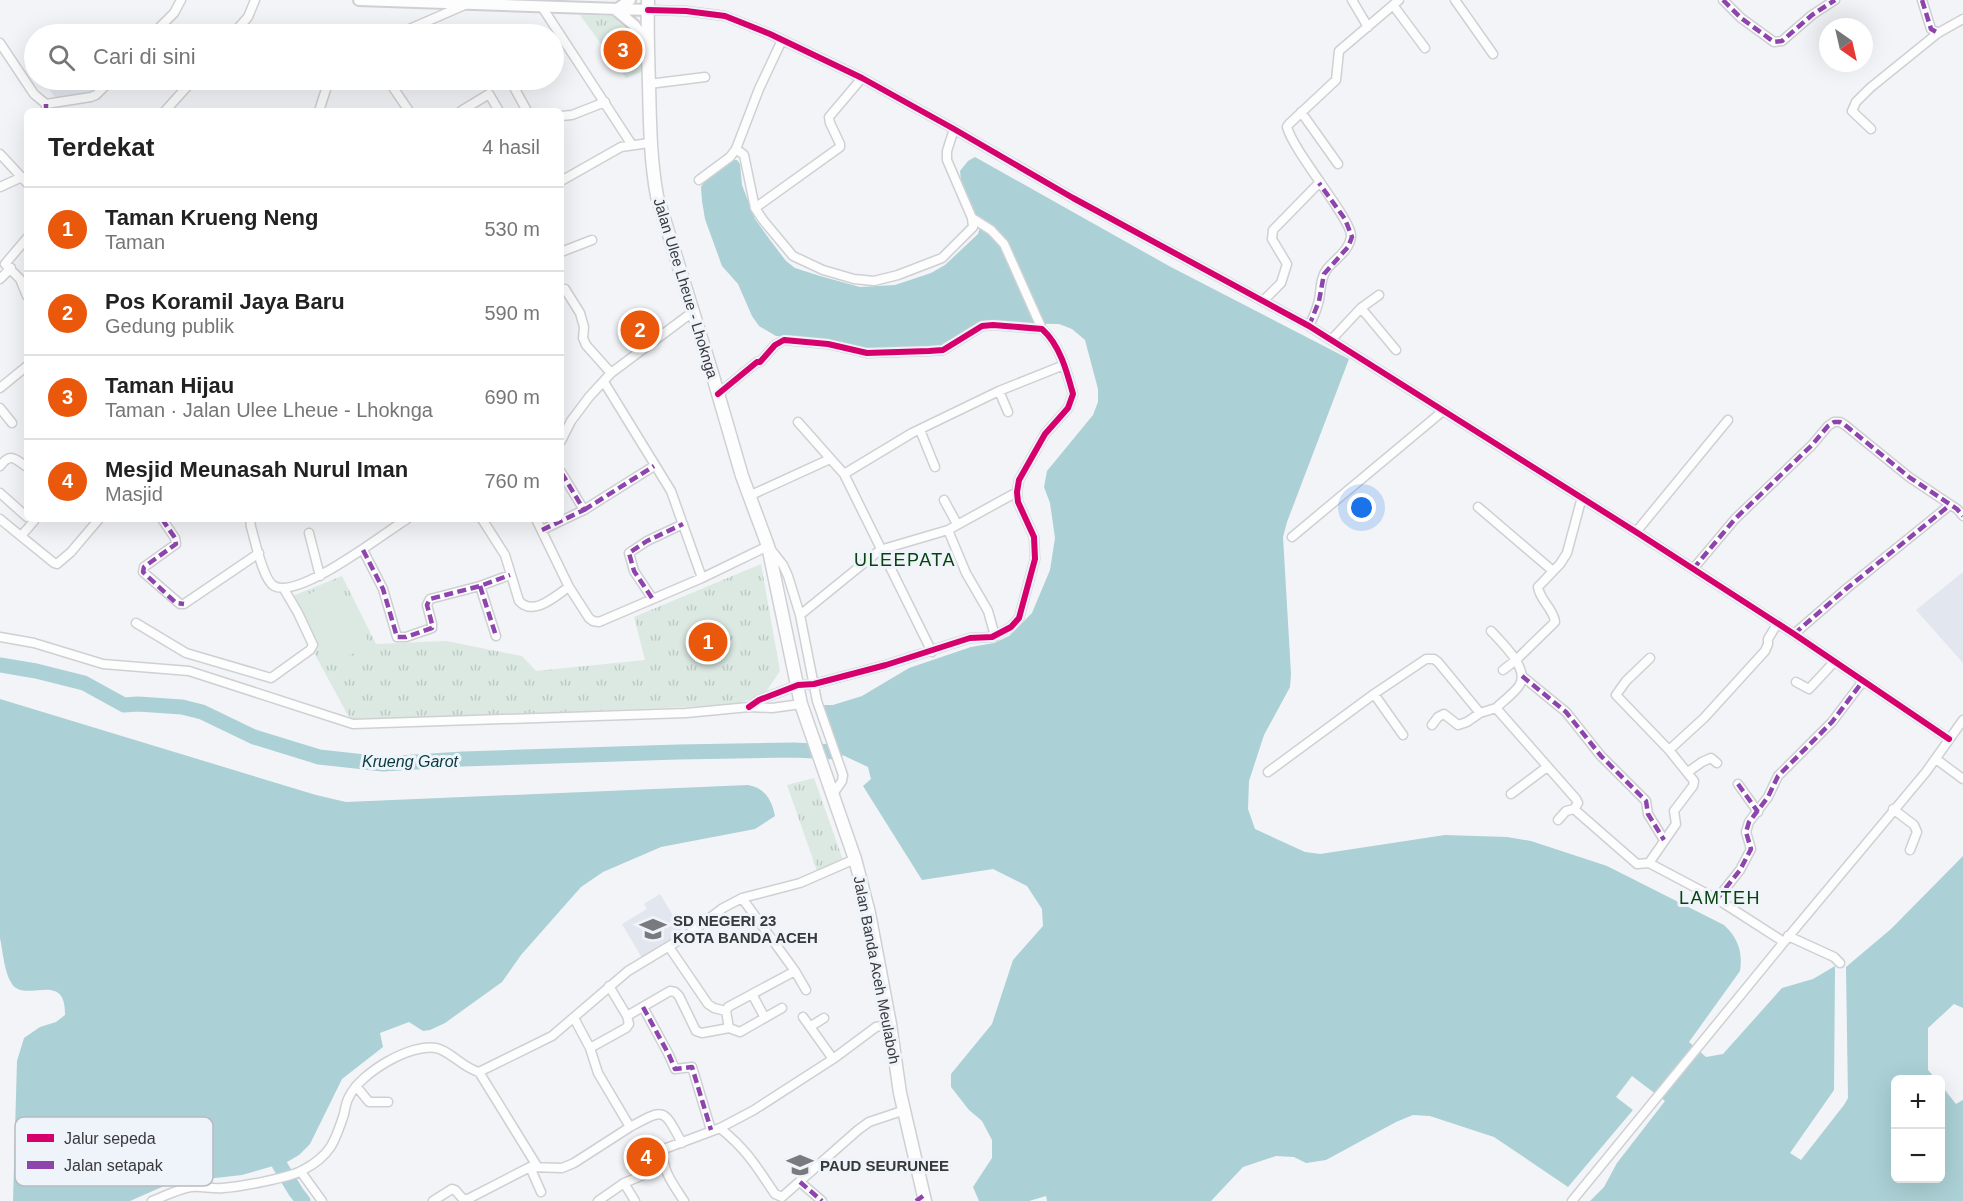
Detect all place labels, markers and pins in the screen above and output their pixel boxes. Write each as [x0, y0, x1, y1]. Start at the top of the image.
pin: 3 [604, 28, 642, 72]
pin: 2 [620, 308, 660, 352]
pin: 1 [688, 620, 728, 664]
place label: SD NEGERI 23 KOTA BANDA ACEH [673, 912, 818, 946]
school or university icon: SD NEGERI 23 KOTA BANDA ACEH [638, 914, 668, 944]
pin: 4 [626, 1134, 666, 1180]
school or university icon: PAUD SEURUNEE [785, 1150, 815, 1180]
place label: PAUD SEURUNEE [820, 1157, 949, 1174]

